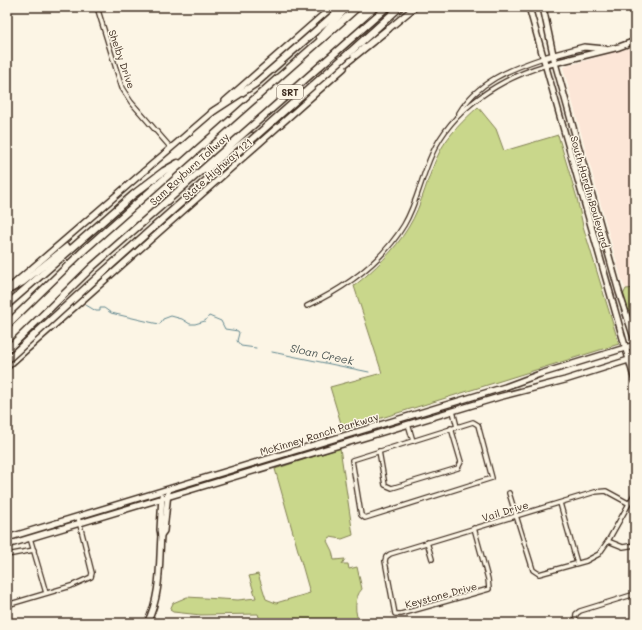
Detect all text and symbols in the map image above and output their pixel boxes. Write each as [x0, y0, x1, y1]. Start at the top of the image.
street label: Shelby Drive [105, 28, 139, 90]
road number: SRT [277, 85, 303, 99]
street label: Sam Rayburn Tollway [146, 130, 232, 208]
street label: South Hardin Boulevard [567, 134, 613, 250]
street label: State Highway 121 [179, 135, 255, 203]
water label: Sloan Creek [289, 340, 355, 368]
street label: McKinney Ranch Parkway [258, 409, 380, 459]
street label: Vail Drive [480, 497, 530, 525]
street label: Keystone Drive [403, 579, 479, 611]

